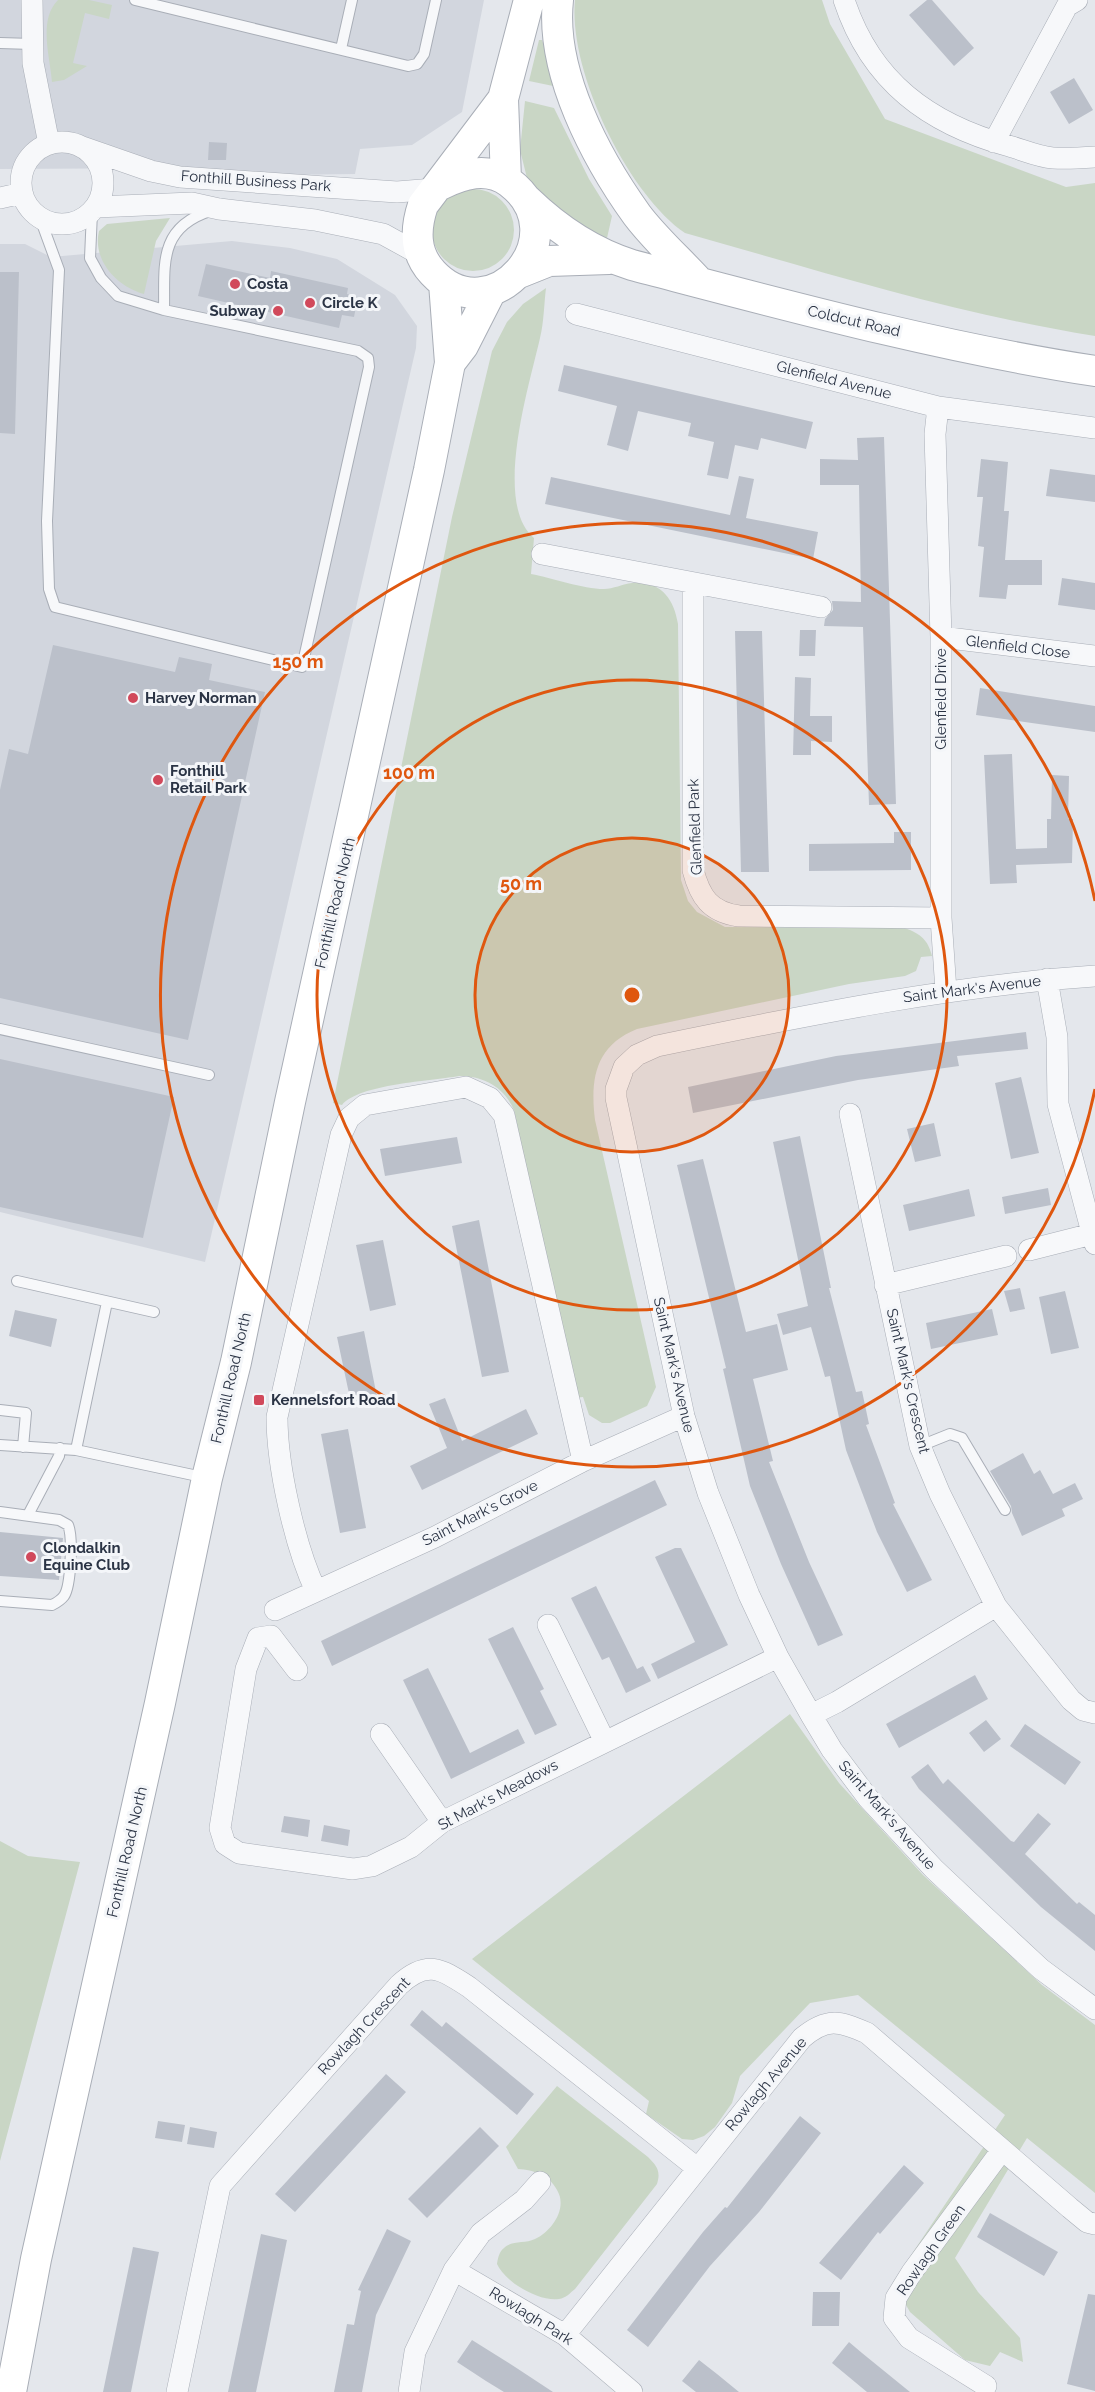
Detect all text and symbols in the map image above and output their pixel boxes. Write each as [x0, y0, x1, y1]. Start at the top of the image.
street label: Fonthill Business Park [180, 167, 332, 195]
place label: Costa [247, 275, 288, 293]
marker: Costa [228, 277, 242, 291]
place label: Circle K [322, 294, 379, 312]
marker: Circle K [303, 296, 317, 310]
place label: Subway [209, 302, 267, 320]
street label: Coldcut Road [806, 302, 902, 340]
marker: Subway [271, 304, 285, 318]
street label: Glenfield Avenue [775, 357, 894, 403]
street label: Glenfield Close [965, 632, 1072, 662]
street label: Glenfield Drive [932, 648, 950, 750]
text: 150 m [273, 651, 324, 672]
place label: Harvey Norman [145, 689, 257, 707]
marker: Harvey Norman [126, 691, 140, 705]
place label: Fonthill Retail Park [170, 762, 247, 797]
text: 100 m [383, 762, 435, 783]
marker: Fonthill Retail Park [151, 773, 165, 787]
street label: Glenfield Park [684, 778, 706, 876]
street label: Fonthill Road North [311, 836, 359, 970]
text: 50 m [500, 873, 542, 894]
street label: Saint Mark's Avenue [902, 972, 1042, 1006]
centre of rings [622, 985, 642, 1005]
street label: Saint Mark's Avenue [650, 1295, 698, 1435]
street label: Saint Mark's Crescent [883, 1307, 933, 1455]
street label: Fonthill Road North [207, 1311, 255, 1445]
place label: Kennelsfort Road [271, 1391, 396, 1409]
marker: Kennelsfort Road [252, 1393, 266, 1407]
street label: Saint Mark's Grove [419, 1476, 541, 1550]
place label: Clondalkin Equine Club [43, 1539, 130, 1574]
marker: Clondalkin Equine Club [24, 1550, 38, 1564]
street label: St Mark's Meadows [435, 1756, 561, 1834]
street label: Saint Mark's Avenue [835, 1757, 939, 1873]
street label: Fonthill Road North [103, 1785, 151, 1919]
street label: Rowlagh Crescent [314, 1974, 414, 2078]
street label: Rowlagh Avenue [722, 2033, 811, 2134]
street label: Rowlagh Green [893, 2201, 969, 2299]
street label: Rowlagh Park [486, 2283, 576, 2349]

